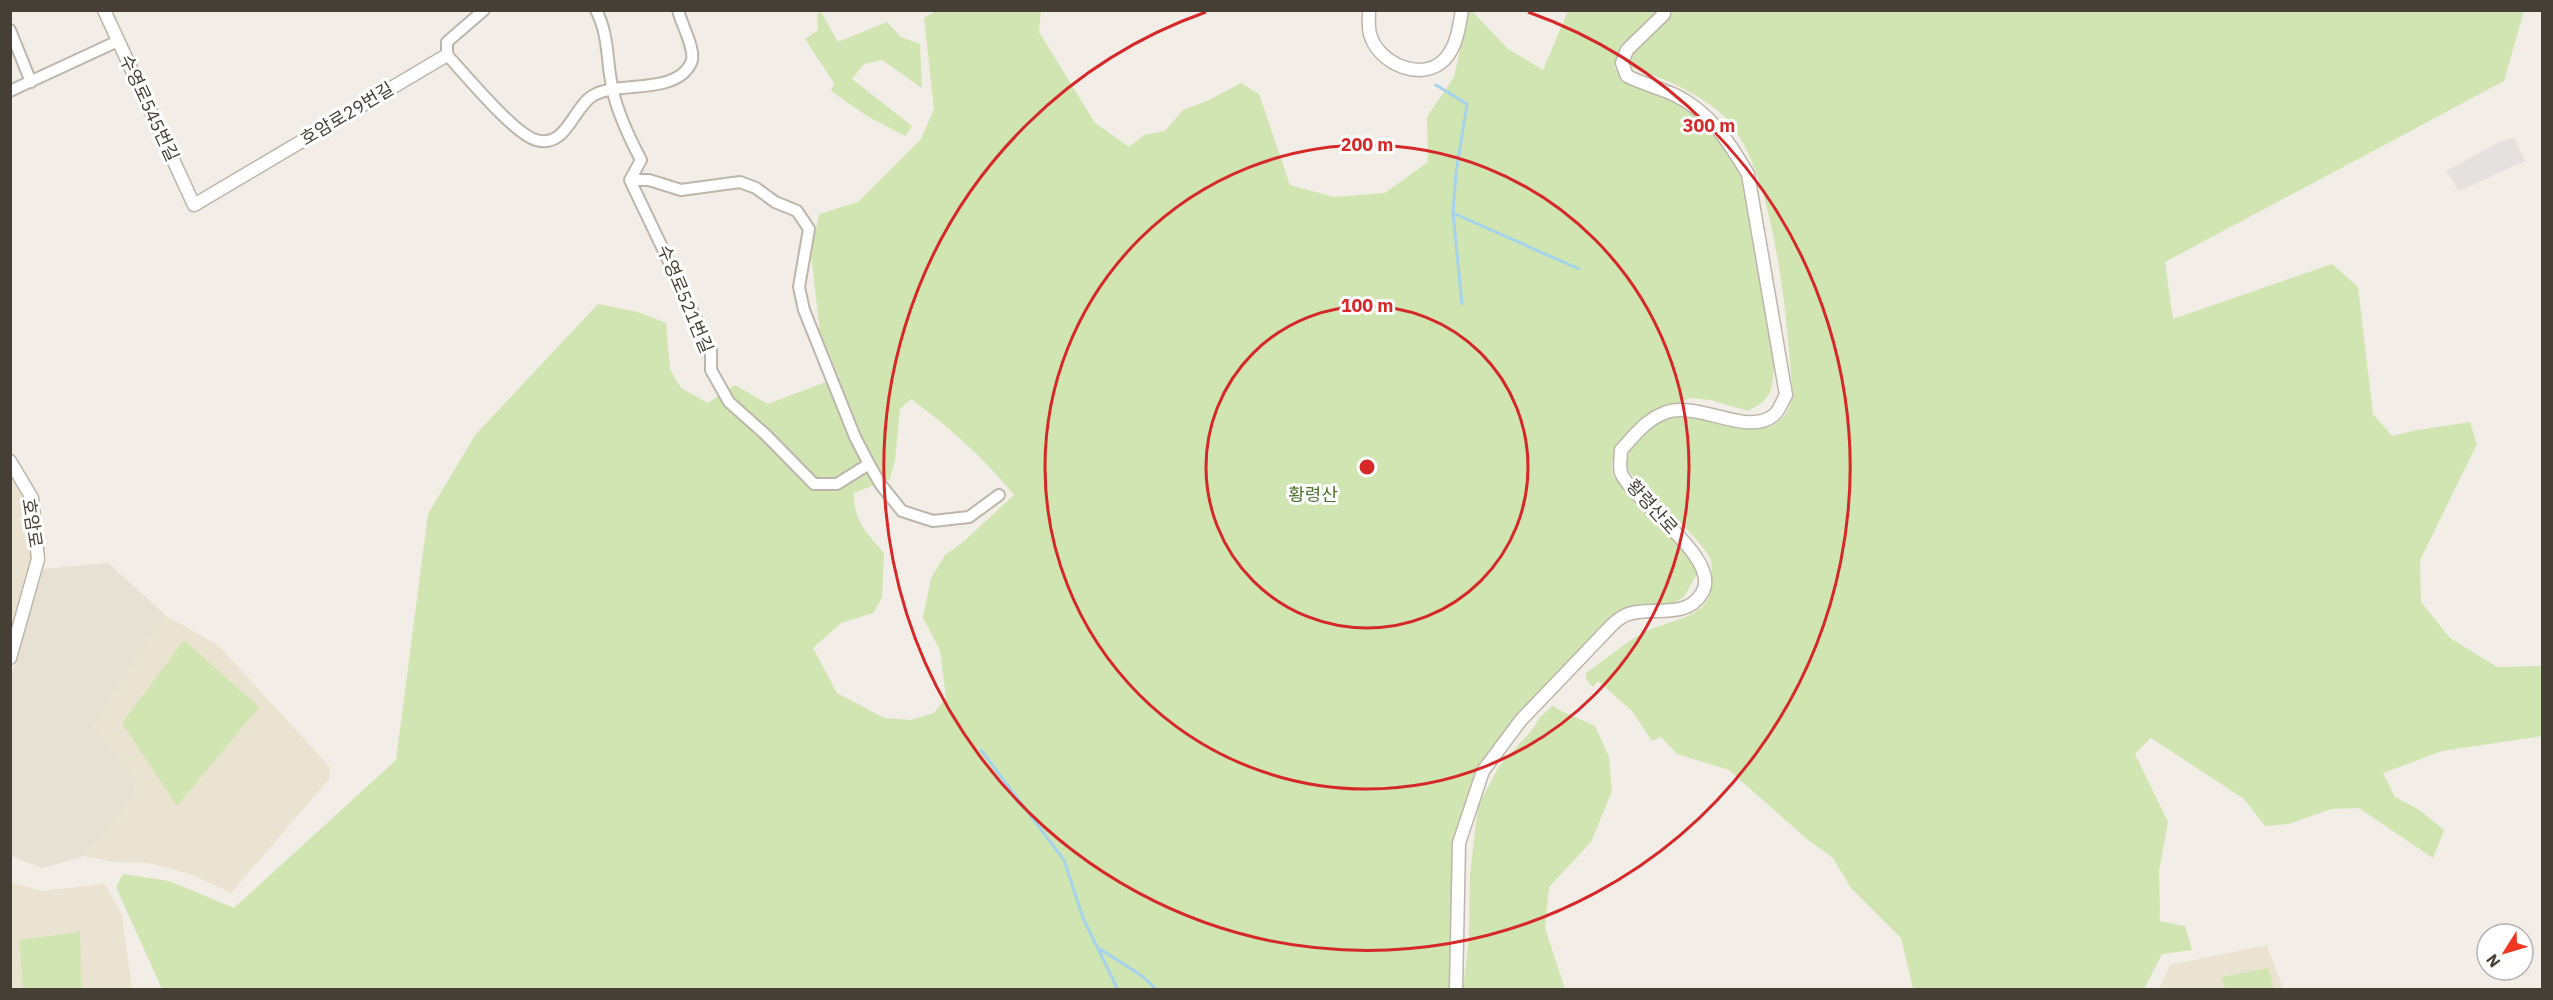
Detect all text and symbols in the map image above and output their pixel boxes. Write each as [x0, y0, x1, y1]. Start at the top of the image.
street label: 수영로545번길 [115, 51, 184, 165]
street label: 호암로29번길 [296, 77, 397, 150]
text: 300 m [1683, 114, 1735, 137]
text: 200 m [1341, 133, 1393, 156]
street label: 수영로521번길 [652, 241, 719, 356]
text: 100 m [1341, 294, 1393, 317]
centre of rings [1357, 457, 1377, 477]
street label: 황령산로 [1622, 474, 1683, 539]
park label: 황령산 [1288, 483, 1338, 506]
street label: 호암로 [17, 497, 48, 549]
north arrow [2475, 922, 2535, 982]
text: N [2482, 950, 2504, 972]

